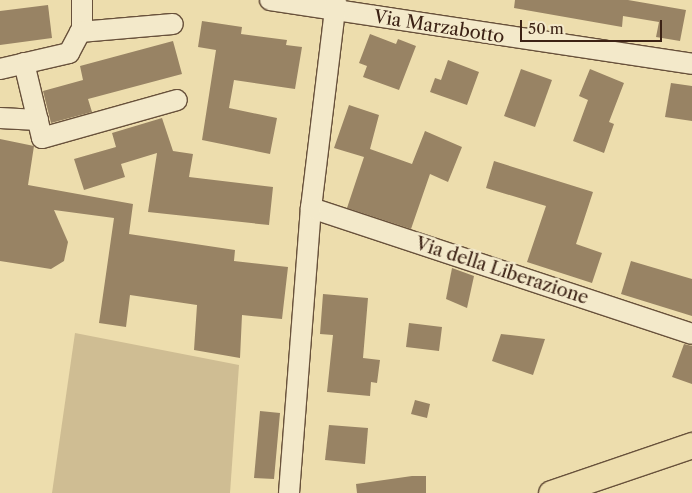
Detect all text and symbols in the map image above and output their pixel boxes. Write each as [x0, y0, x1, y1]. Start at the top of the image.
street label: Via Marzabotto [372, 6, 506, 48]
scale bar [522, 10, 664, 42]
text: 50 m [528, 19, 564, 38]
street label: Via della Liberazione [413, 233, 591, 309]

